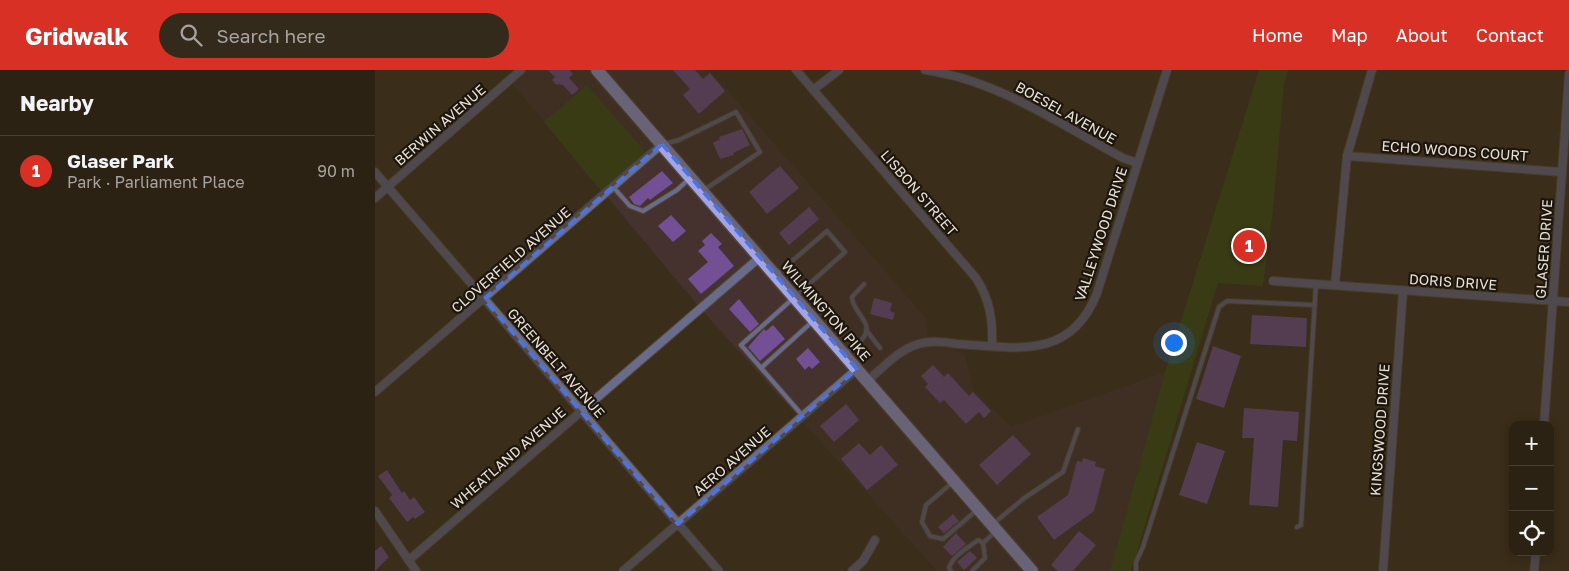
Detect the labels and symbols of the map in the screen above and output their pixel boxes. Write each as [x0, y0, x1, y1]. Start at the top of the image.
street label: BOESEL AVENUE [1013, 78, 1120, 147]
street label: BERWIN AVENUE [391, 81, 489, 169]
street label: ECHO WOODS COURT [1381, 137, 1529, 164]
street label: LISBON STREET [878, 146, 961, 239]
street label: VALLEYWOOD DRIVE [1071, 164, 1130, 303]
street label: GLASER DRIVE [1532, 199, 1555, 299]
street label: CLOVERFIELD AVENUE [448, 203, 574, 316]
pin: 1 [1233, 227, 1265, 265]
street label: WILMINGTON PIKE [778, 257, 875, 364]
street label: DORIS DRIVE [1408, 270, 1498, 293]
street label: GREENBELT AVENUE [504, 304, 609, 421]
your location [1161, 330, 1187, 356]
street label: KINGSWOOD DRIVE [1366, 363, 1393, 497]
street label: WHEATLAND AVENUE [447, 403, 569, 512]
street label: AERO AVENUE [690, 422, 774, 499]

